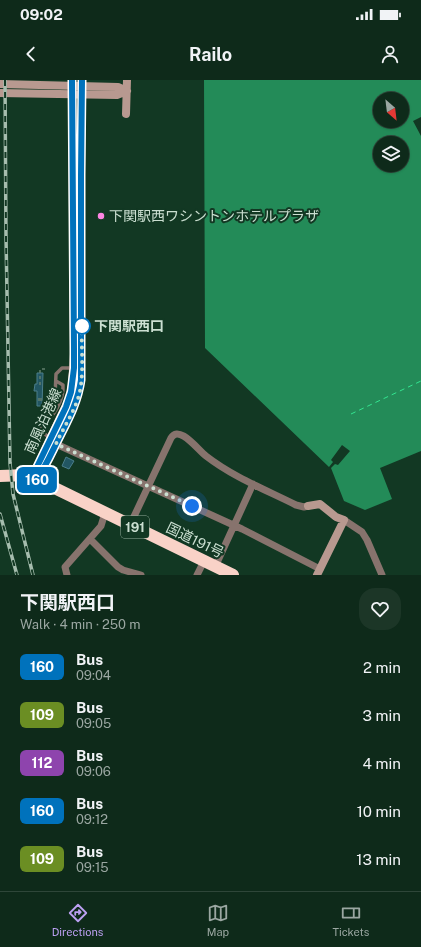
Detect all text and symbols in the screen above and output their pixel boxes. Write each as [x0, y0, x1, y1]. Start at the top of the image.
text: 09:02 [20, 6, 63, 23]
icon: back [20, 43, 42, 65]
icon: person [379, 43, 401, 65]
text: Railo [189, 44, 232, 65]
north arrow [373, 92, 409, 128]
map controls [373, 92, 409, 172]
button: layers [373, 136, 409, 172]
place label: 下関駅西ワシントンホテルプラザ [109, 208, 319, 224]
marker: 下関駅西ワシントンホテルプラザ [96, 211, 106, 221]
marker: 下関駅西口 [73, 317, 91, 335]
place label: 下関駅西口 [94, 318, 164, 334]
street label: 南風泊港線 [21, 386, 65, 456]
line badge: 160 [14, 467, 60, 493]
text: 160 [25, 472, 49, 488]
your location [182, 496, 202, 516]
road number: 191 [121, 516, 149, 538]
street label: 国道191号 [164, 519, 226, 561]
button: heart [359, 588, 401, 630]
text: 下関駅西口 [20, 591, 115, 613]
text: Walk · 4 min · 250 m [20, 617, 140, 632]
text: Bus [76, 651, 103, 668]
text: 160 [30, 659, 54, 675]
text: 2 min [363, 659, 401, 676]
text: 09:04 [76, 668, 111, 683]
text: Bus [76, 699, 103, 716]
text: 109 [30, 707, 54, 723]
text: 3 min [362, 707, 401, 724]
text: 09:05 [76, 716, 111, 731]
text: Bus [76, 747, 103, 764]
text: 112 [32, 755, 52, 771]
text: 4 min [362, 755, 401, 772]
text: 09:06 [76, 764, 111, 779]
text: Bus [76, 795, 103, 812]
text: 160 [30, 803, 54, 819]
text: 10 min [357, 803, 401, 820]
text: 09:12 [76, 812, 108, 827]
text: Bus [76, 843, 103, 860]
text: 109 [30, 851, 54, 867]
text: 13 min [356, 851, 401, 868]
text: 09:15 [76, 860, 109, 875]
tab: Directions [52, 902, 103, 938]
tab: Map [207, 902, 229, 938]
tab: Tickets [332, 902, 369, 938]

